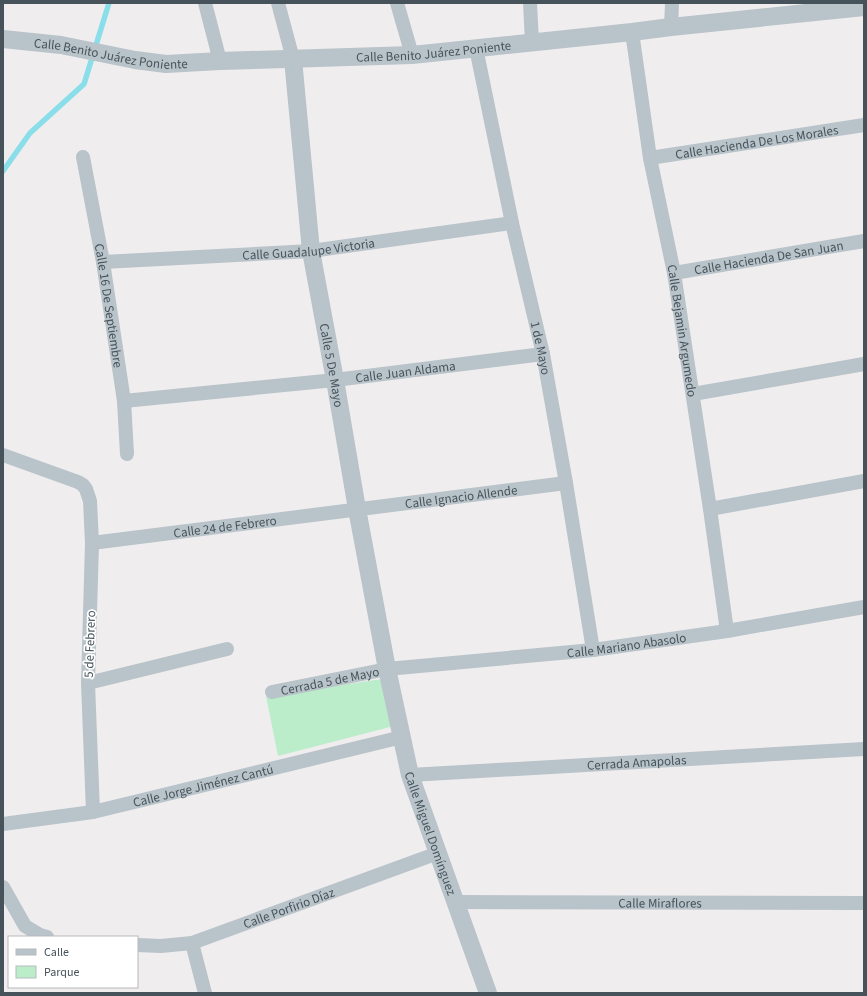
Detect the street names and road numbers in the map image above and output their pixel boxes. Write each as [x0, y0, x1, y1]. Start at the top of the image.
street label: Calle Benito Juárez Poniente [33, 34, 188, 74]
street label: Calle Benito Juárez Poniente [356, 37, 512, 67]
street label: Calle Hacienda De Los Morales [674, 121, 840, 164]
street label: Calle Guadalupe Victoria [242, 234, 376, 265]
street label: Calle Hacienda De San Juan [693, 237, 845, 279]
street label: Calle 16 De Septiembre [90, 242, 127, 369]
street label: Calle Bejamin Argumedo [662, 263, 701, 398]
street label: 1 de Mayo [526, 320, 555, 376]
street label: Calle 5 De Mayo [315, 322, 347, 409]
street label: Calle Juan Aldama [354, 357, 457, 387]
street label: Calle Ignacio Allende [404, 481, 518, 513]
street label: Calle 24 de Febrero [172, 512, 278, 543]
street label: 5 de Febrero [80, 610, 100, 678]
street label: Calle Mariano Abasolo [566, 629, 687, 662]
street label: Cerrada 5 de Mayo [279, 663, 381, 700]
street label: Cerrada Amapolas [586, 751, 687, 775]
street label: Calle Jorge Jiménez Cantú [131, 761, 275, 812]
street label: Calle Miguel Domínguez [399, 769, 460, 898]
street label: Calle Porfirio Díaz [241, 883, 338, 934]
street label: Calle Miraflores [618, 894, 702, 913]

